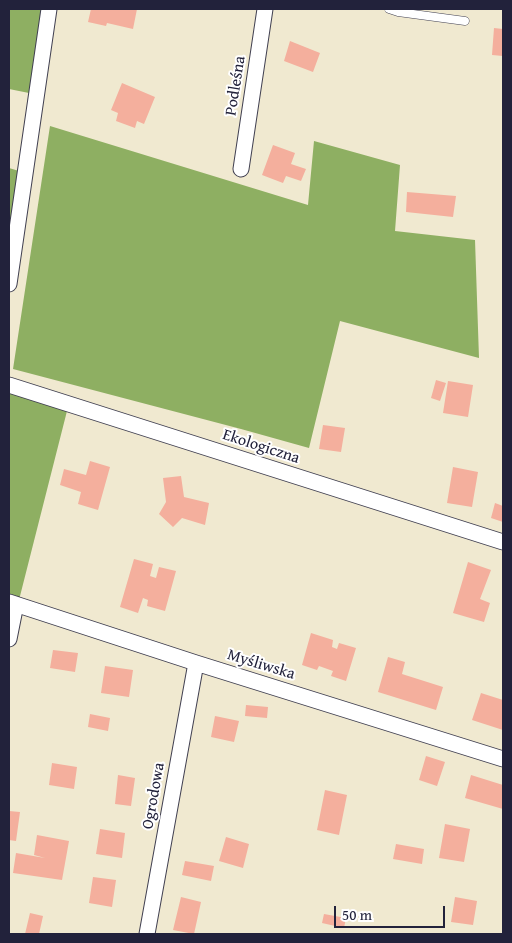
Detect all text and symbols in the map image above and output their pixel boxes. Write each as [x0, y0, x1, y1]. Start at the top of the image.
street label: Podleśna [222, 55, 250, 117]
street label: Ekologiczna [220, 426, 302, 468]
street label: Myśliwska [225, 646, 297, 684]
street label: Ogrodowa [139, 761, 169, 831]
scale bar [337, 896, 448, 928]
text: 50 m [342, 904, 372, 925]

